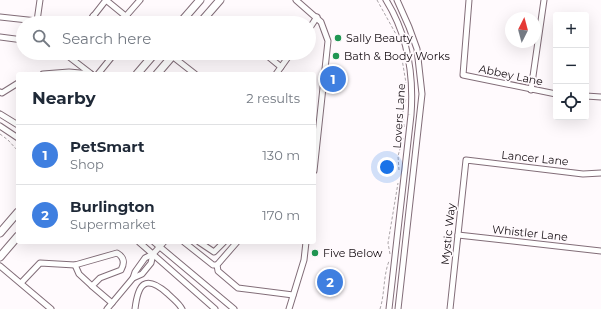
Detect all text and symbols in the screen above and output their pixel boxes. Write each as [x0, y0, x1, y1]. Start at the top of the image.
north arrow [505, 12, 541, 48]
map controls [553, 12, 589, 120]
button: + [553, 12, 589, 48]
search box [16, 16, 316, 60]
icon: search [30, 27, 52, 49]
text: Search here [62, 29, 151, 48]
place label: Sally Beauty [346, 31, 413, 45]
marker: Sally Beauty [333, 33, 343, 43]
button: − [553, 48, 589, 84]
place label: Bath & Body Works [344, 49, 450, 63]
marker: Bath & Body Works [331, 51, 341, 61]
street label: Abbey Lane [478, 61, 545, 89]
pin: 1 [320, 64, 346, 94]
street label: Lovers Lane [390, 83, 408, 149]
button: locate [553, 84, 589, 120]
text: Nearby [32, 88, 96, 108]
text: 2 results [246, 90, 300, 106]
text: PetSmart [70, 137, 145, 156]
text: 1 [42, 147, 48, 163]
text: 130 m [262, 147, 300, 163]
street label: Lancer Lane [501, 148, 570, 169]
text: Shop [70, 156, 104, 172]
your location [377, 157, 397, 177]
text: Burlington [70, 197, 155, 216]
street label: Mystic Way [438, 202, 458, 266]
text: 2 [41, 207, 49, 223]
text: 170 m [262, 207, 300, 223]
text: Supermarket [70, 216, 156, 232]
street label: Whistler Lane [491, 222, 569, 244]
place label: Five Below [323, 246, 383, 260]
marker: Five Below [310, 248, 320, 258]
pin: 2 [317, 267, 343, 297]

